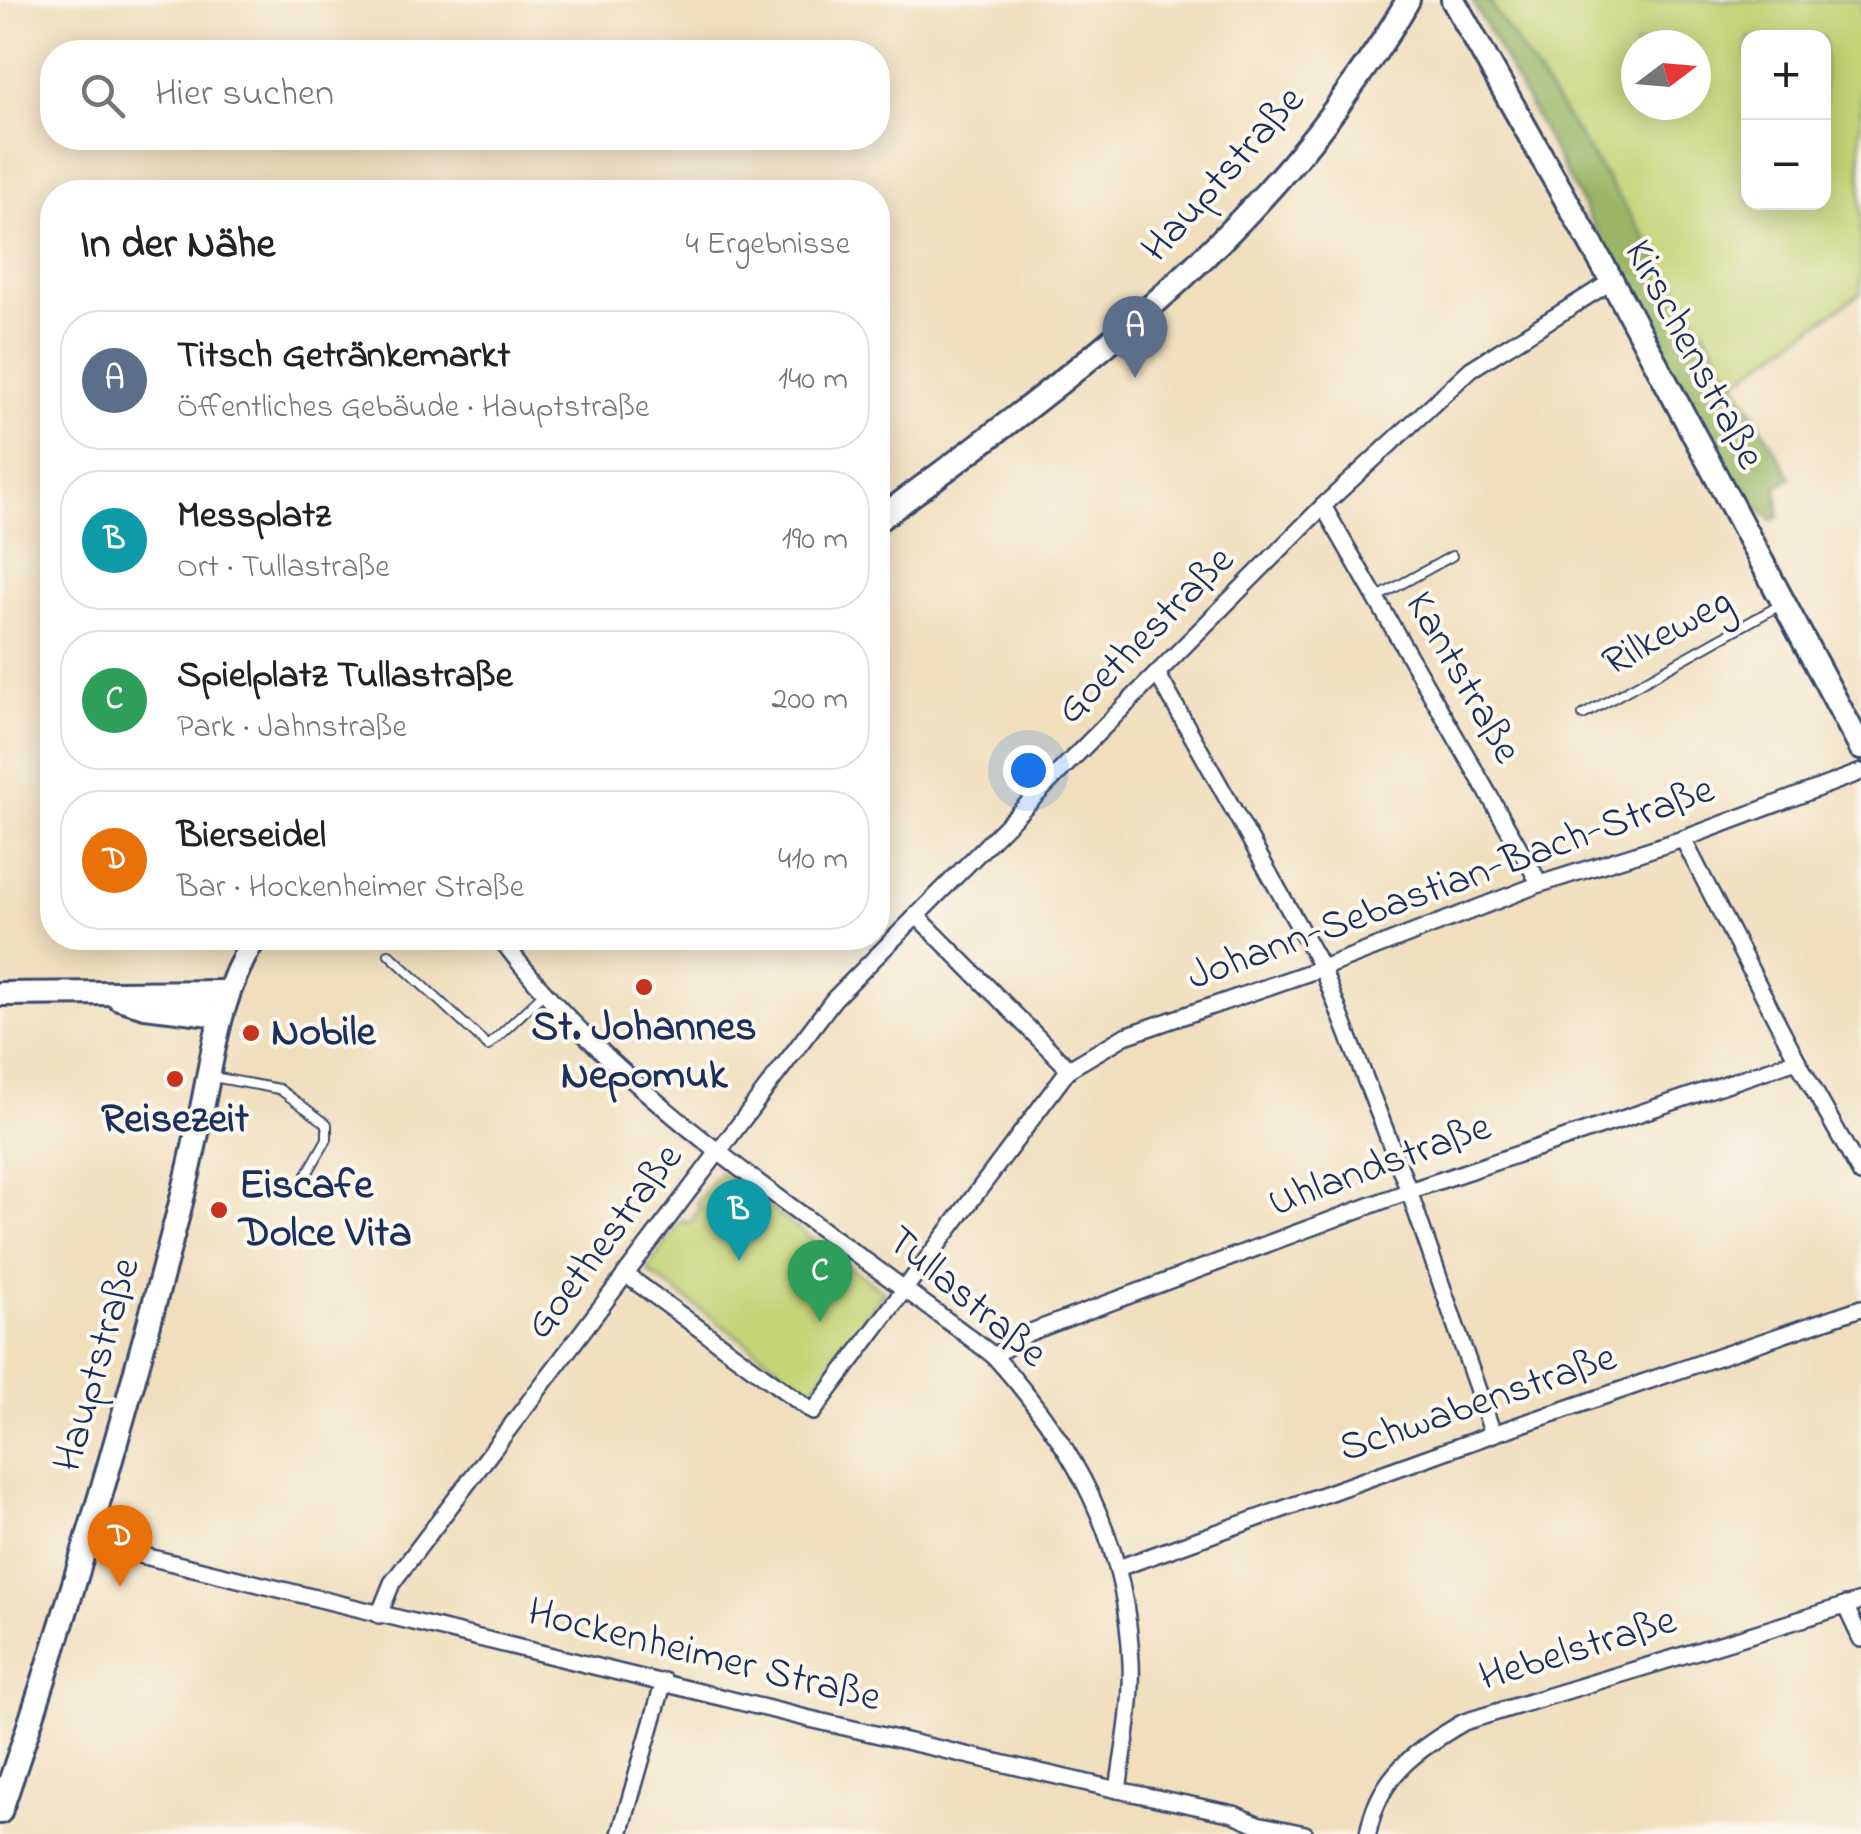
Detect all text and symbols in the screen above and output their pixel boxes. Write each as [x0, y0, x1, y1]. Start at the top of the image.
north arrow [1621, 30, 1711, 120]
map controls [1741, 30, 1831, 210]
button: + [1741, 30, 1831, 120]
search box [40, 40, 890, 150]
text: Hier suchen [155, 67, 334, 123]
icon: search [75, 68, 130, 123]
street label: Hauptstraße [1128, 73, 1320, 277]
button: − [1741, 120, 1831, 210]
text: In der Nähe [80, 215, 275, 276]
text: 4 Ergebnisse [685, 222, 850, 269]
street label: Kirschenstraße [1607, 229, 1779, 481]
pin: A [1102, 296, 1168, 378]
text: Titsch Getränkemarkt [177, 329, 510, 385]
text: A [105, 357, 124, 404]
text: 140 m [778, 357, 848, 404]
text: Öffentliches Gebäude · Hauptstraße [177, 385, 649, 432]
text: Messplatz [177, 489, 331, 545]
text: B [104, 517, 125, 564]
text: 190 m [782, 517, 848, 564]
street label: Goethestraße [1042, 532, 1250, 740]
text: Ort · Tullastraße [177, 545, 389, 592]
street label: Rilkeweg [1592, 572, 1744, 694]
street label: Kantstraße [1388, 581, 1536, 776]
text: Spielplatz Tullastraße [177, 649, 513, 705]
text: C [106, 677, 123, 724]
text: 200 m [772, 677, 848, 724]
text: Park · Jahnstraße [177, 705, 407, 752]
your location [1003, 745, 1054, 796]
street label: Johann-Sebastian-Bach-Straße [1179, 760, 1723, 1008]
text: Bierseidel [177, 809, 326, 865]
text: D [103, 837, 126, 884]
text: 410 m [778, 837, 848, 884]
text: Bar · Hockenheimer Straße [177, 865, 524, 912]
marker: St. Johannes Nepomuk [633, 976, 655, 998]
place label: St. Johannes Nepomuk [531, 998, 757, 1107]
place label: Nobile [271, 1003, 377, 1064]
marker: Nobile [240, 1022, 262, 1044]
marker: Reisezeit [164, 1068, 186, 1090]
place label: Reisezeit [101, 1090, 250, 1151]
street label: Uhlandstraße [1260, 1098, 1500, 1234]
street label: Goethestraße [511, 1131, 699, 1353]
place label: Eiscafe Dolce Vita [237, 1156, 412, 1265]
pin: B [706, 1178, 772, 1261]
marker: Eiscafe Dolce Vita [208, 1199, 230, 1221]
street label: Tullastraße [872, 1212, 1060, 1384]
pin: C [788, 1240, 852, 1322]
street label: Hauptstraße [38, 1251, 158, 1479]
street label: Schwabenstraße [1331, 1328, 1625, 1480]
pin: D [88, 1504, 152, 1587]
street label: Hockenheimer Straße [521, 1583, 887, 1729]
street label: Hebelstraße [1472, 1591, 1684, 1709]

